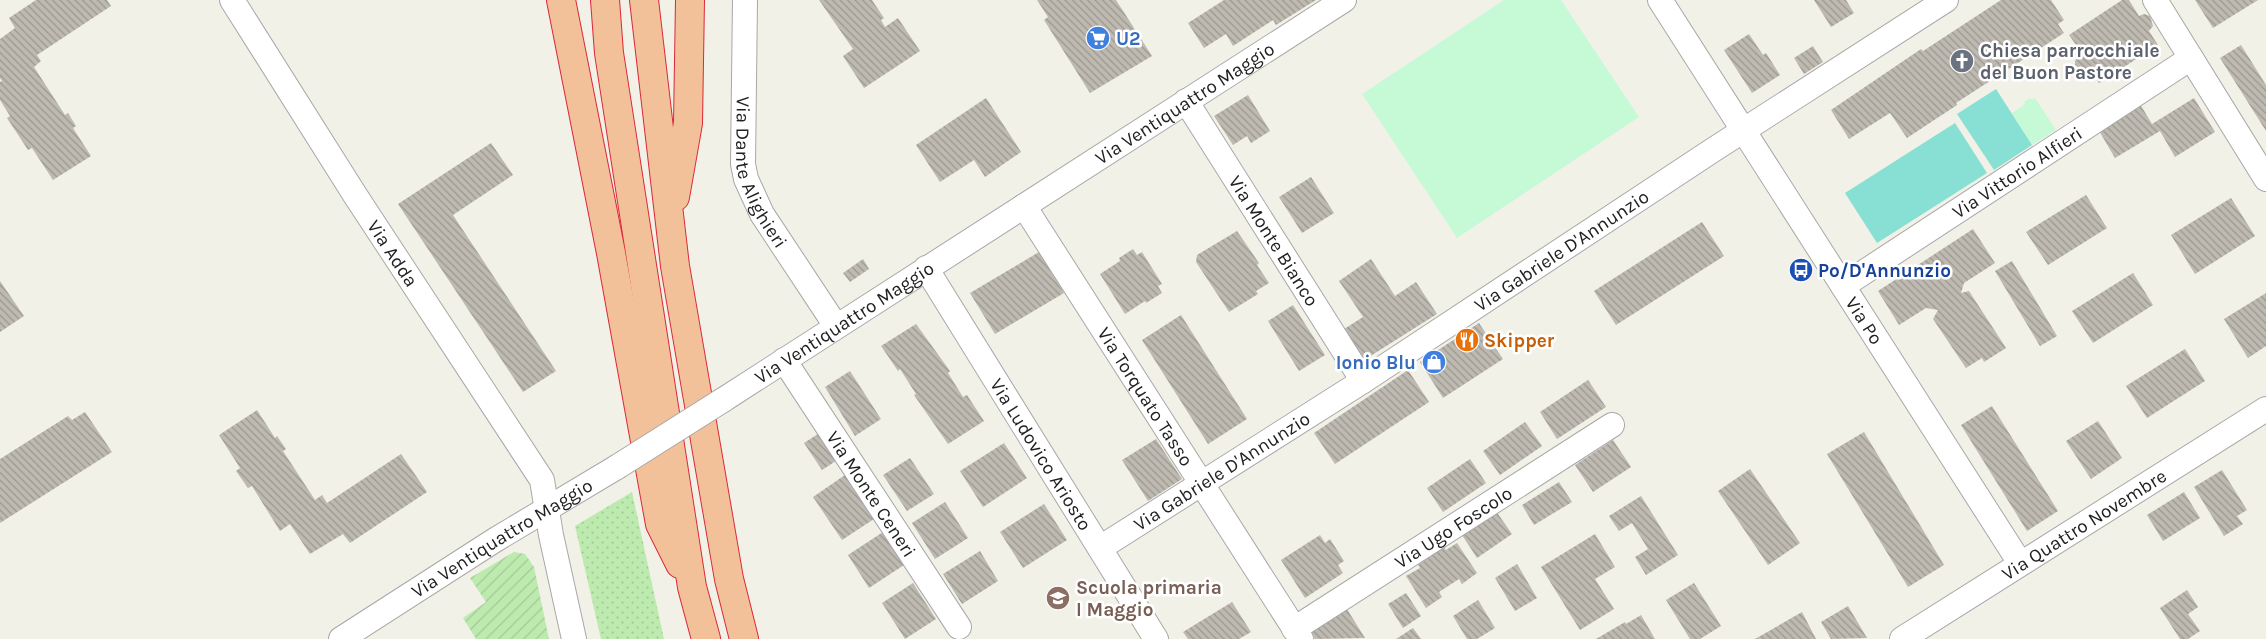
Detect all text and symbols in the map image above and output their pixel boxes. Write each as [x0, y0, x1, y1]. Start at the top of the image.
supermarket icon: U2 [1085, 25, 1111, 51]
place label: U2 [1116, 28, 1141, 50]
street label: Via Ventiquattro Maggio [1091, 38, 1279, 169]
place label: Chiesa parrocchiale del Buon Pastore [1980, 40, 2160, 84]
church icon: Chiesa parrocchiale del Buon Pastore [1949, 48, 1975, 74]
street label: Via Dante Alighieri [731, 96, 791, 252]
street label: Via Vittorio Alfieri [1949, 122, 2087, 223]
street label: Via Monte Bianco [1224, 172, 1323, 310]
street label: Via Gabriele D'Annunzio [1470, 186, 1653, 316]
street label: Via Adda [362, 216, 422, 291]
street label: Via Ventiquattro Maggio [751, 257, 938, 389]
bus stop icon: Po/D'Annunzio [1788, 257, 1814, 283]
place label: Po/D'Annunzio [1818, 260, 1951, 282]
street label: Via Po [1841, 293, 1887, 349]
street label: Via Torquato Tasso [1092, 323, 1197, 470]
restaurant icon: Skipper [1454, 327, 1480, 353]
place label: Skipper [1484, 330, 1555, 352]
shop icon: Ionio Blu [1421, 349, 1447, 375]
place label: Ionio Blu [1336, 352, 1416, 374]
street label: Via Ludovico Ariosto [985, 375, 1096, 535]
street label: Via Gabriele D'Annunzio [1130, 408, 1314, 536]
street label: Via Monte Ceneri [822, 427, 920, 561]
street label: Via Quattro Novembre [1998, 465, 2171, 585]
street label: Via Ventiquattro Maggio [408, 474, 597, 603]
street label: Via Ugo Foscolo [1391, 482, 1516, 574]
place label: Scuola primaria I Maggio [1076, 577, 1222, 621]
school or university icon: Scuola primaria I Maggio [1045, 585, 1071, 611]

